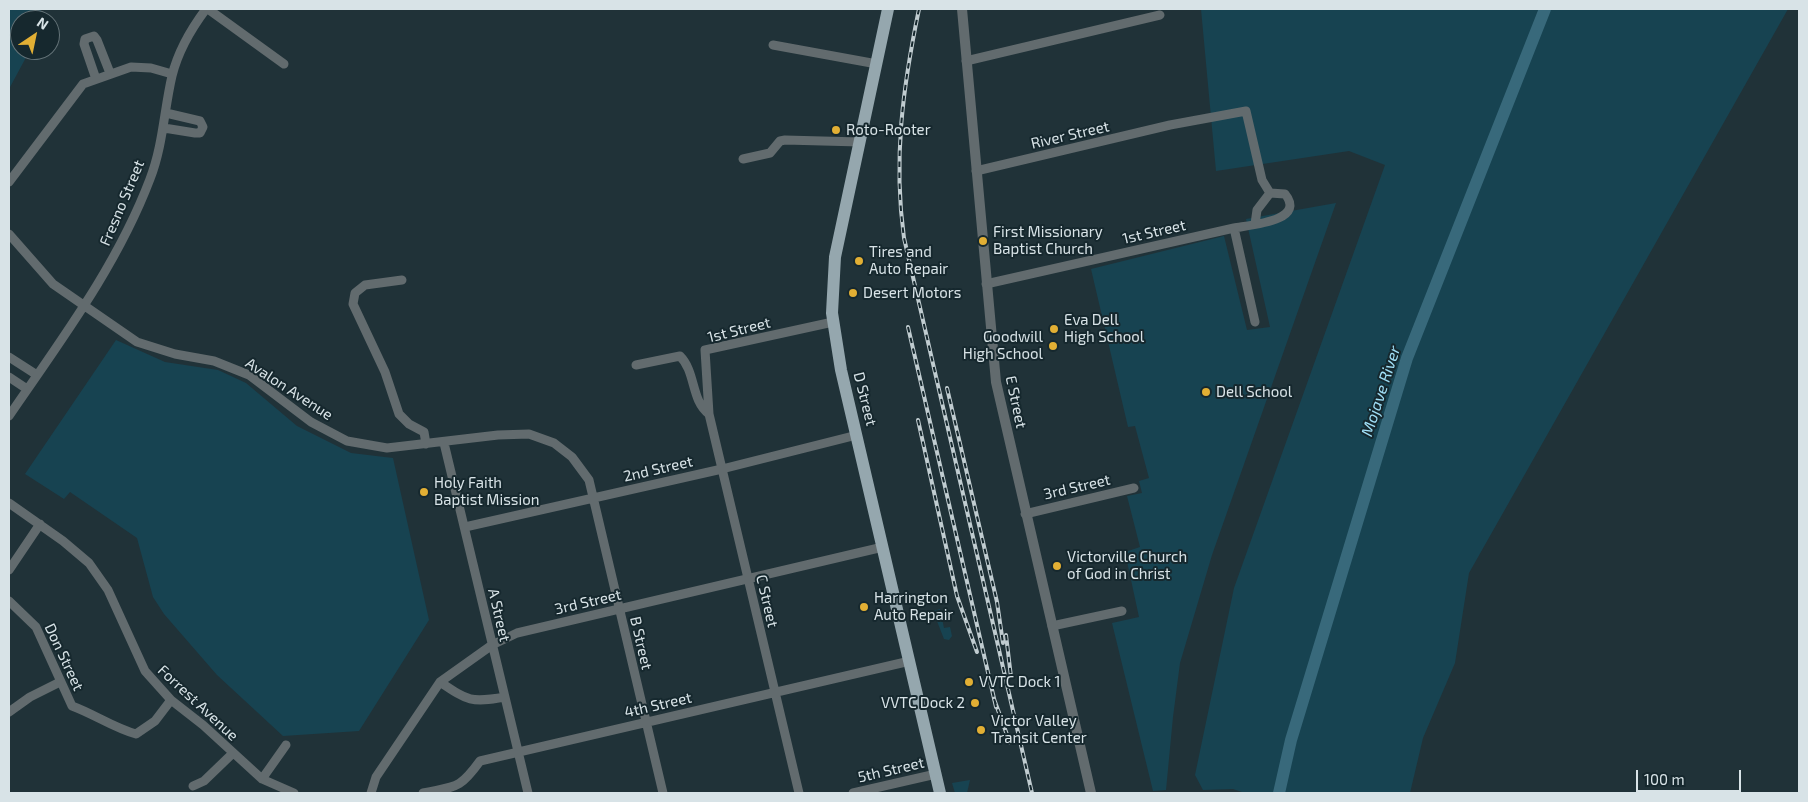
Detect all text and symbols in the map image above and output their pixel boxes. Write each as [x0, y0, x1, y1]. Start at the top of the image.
north arrow [10, 10, 60, 60]
text: N [34, 13, 52, 33]
street label: River Street [1029, 117, 1111, 153]
place label: Roto-Rooter [846, 121, 931, 139]
marker: Roto-Rooter [830, 124, 842, 136]
street label: Fresno Street [96, 157, 148, 249]
street label: 1st Street [1121, 216, 1187, 248]
place label: First Missionary Baptist Church [993, 223, 1103, 258]
marker: First Missionary Baptist Church [977, 235, 989, 247]
place label: Tires and Auto Repair [869, 243, 948, 278]
marker: Tires and Auto Repair [853, 255, 865, 267]
place label: Desert Motors [863, 284, 961, 302]
marker: Desert Motors [847, 287, 859, 299]
place label: Eva Dell High School [1064, 311, 1144, 346]
street label: 1st Street [706, 313, 772, 347]
marker: Eva Dell High School [1048, 323, 1060, 335]
place label: Goodwill High School [963, 328, 1043, 363]
marker: Goodwill High School [1047, 340, 1059, 352]
water label: Mojave River [1357, 343, 1405, 439]
street label: Avalon Avenue [242, 354, 336, 424]
street label: D Street [850, 370, 880, 428]
street label: E Street [1002, 374, 1030, 430]
place label: Dell School [1216, 383, 1292, 401]
marker: Dell School [1200, 386, 1212, 398]
street label: 2nd Street [621, 452, 695, 486]
street label: 3rd Street [1042, 471, 1112, 503]
place label: Holy Faith Baptist Mission [434, 474, 539, 509]
marker: Holy Faith Baptist Mission [418, 486, 430, 498]
place label: Victorville Church of God in Christ [1067, 548, 1187, 583]
marker: Victorville Church of God in Christ [1051, 560, 1063, 572]
street label: C Street [752, 573, 782, 629]
street label: A Street [484, 586, 514, 644]
street label: 3rd Street [553, 586, 623, 618]
place label: Harrington Auto Repair [874, 589, 953, 624]
marker: Harrington Auto Repair [858, 601, 870, 613]
street label: B Street [626, 615, 656, 671]
street label: Don Street [41, 620, 87, 694]
street label: Forrest Avenue [154, 661, 242, 745]
place label: VVTC Dock 1 [979, 673, 1060, 691]
marker: VVTC Dock 1 [963, 676, 975, 688]
street label: 4th Street [623, 689, 693, 721]
place label: VVTC Dock 2 [881, 694, 965, 712]
marker: VVTC Dock 2 [969, 697, 981, 709]
place label: Victor Valley Transit Center [991, 712, 1087, 747]
marker: Victor Valley Transit Center [975, 724, 987, 736]
street label: 5th Street [856, 754, 926, 786]
scale bar [1638, 760, 1743, 792]
text: 100 m [1644, 770, 1685, 788]

